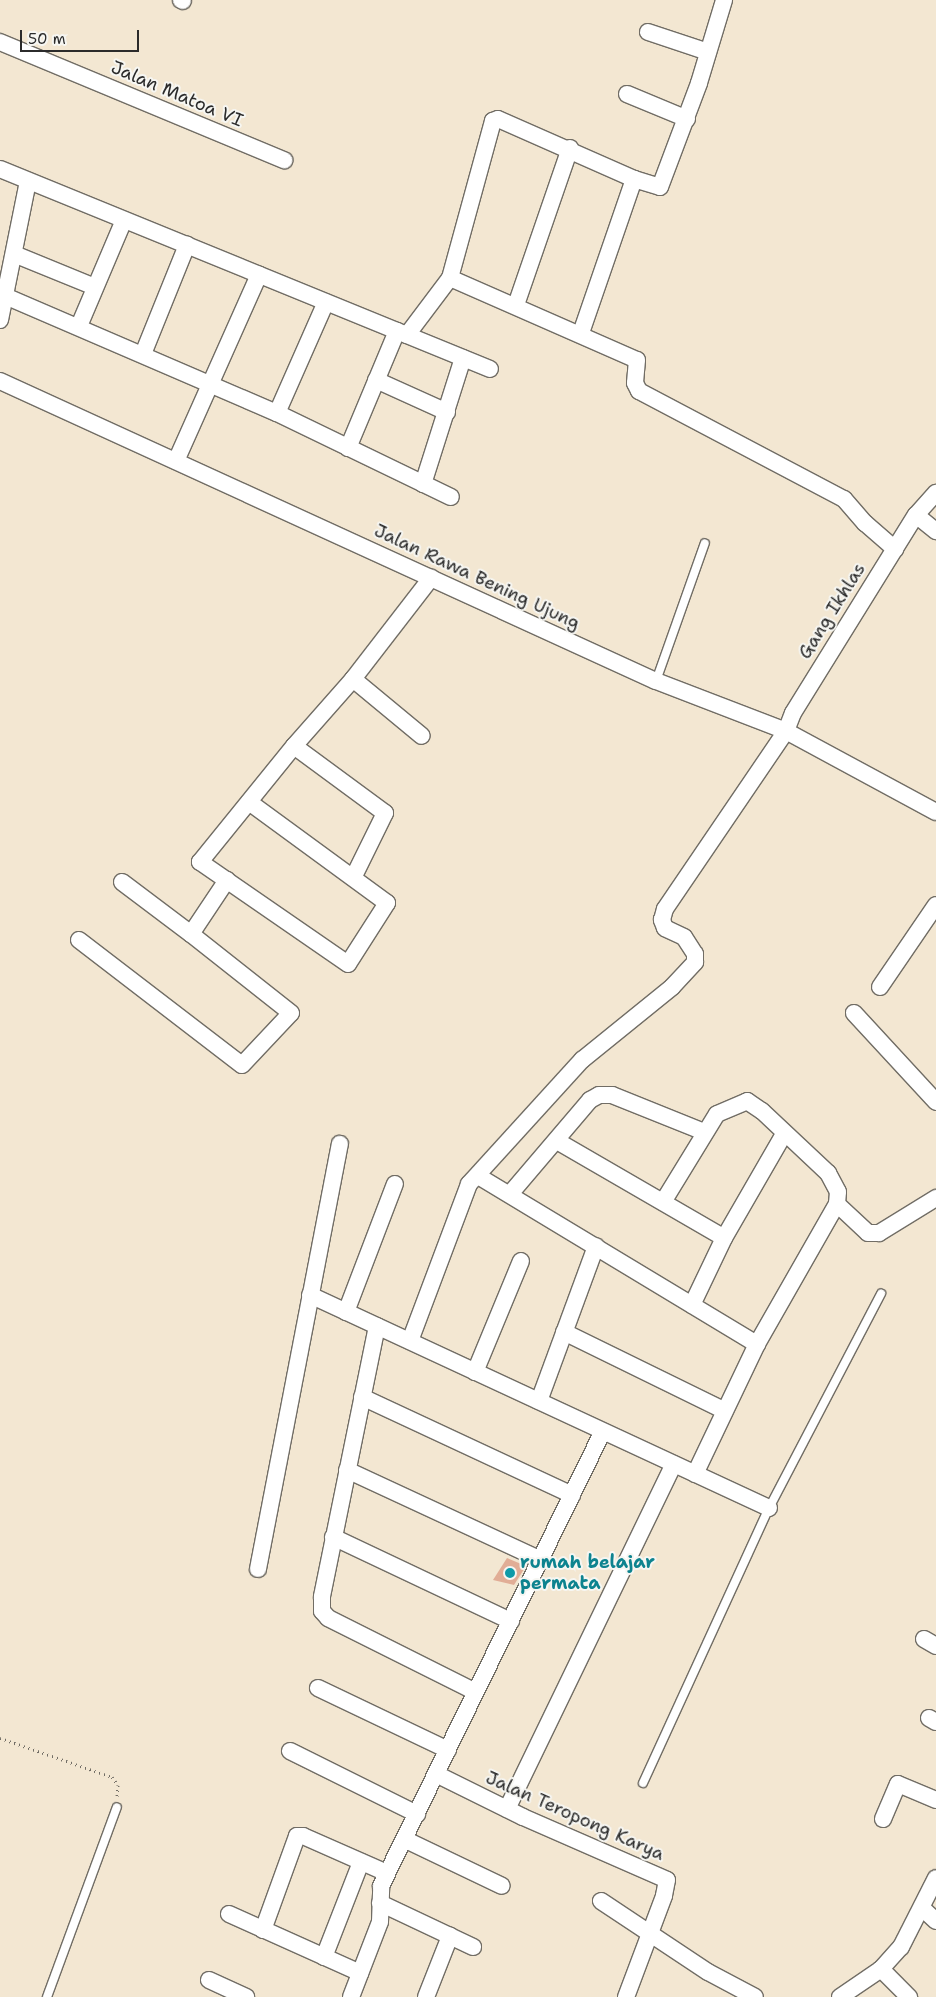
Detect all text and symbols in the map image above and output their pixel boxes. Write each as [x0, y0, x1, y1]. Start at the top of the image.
scale bar [22, 20, 141, 52]
text: 50 m [28, 29, 66, 49]
street label: Jalan Matoa VI [108, 56, 246, 132]
street label: Jalan Rawa Bening Ujung [371, 520, 583, 634]
street label: Gang Ikhlas [794, 559, 870, 663]
place label: rumah belajar permata [520, 1552, 655, 1595]
marker: rumah belajar permata [504, 1567, 516, 1579]
street label: Jalan Teropong Karya [482, 1767, 668, 1865]

